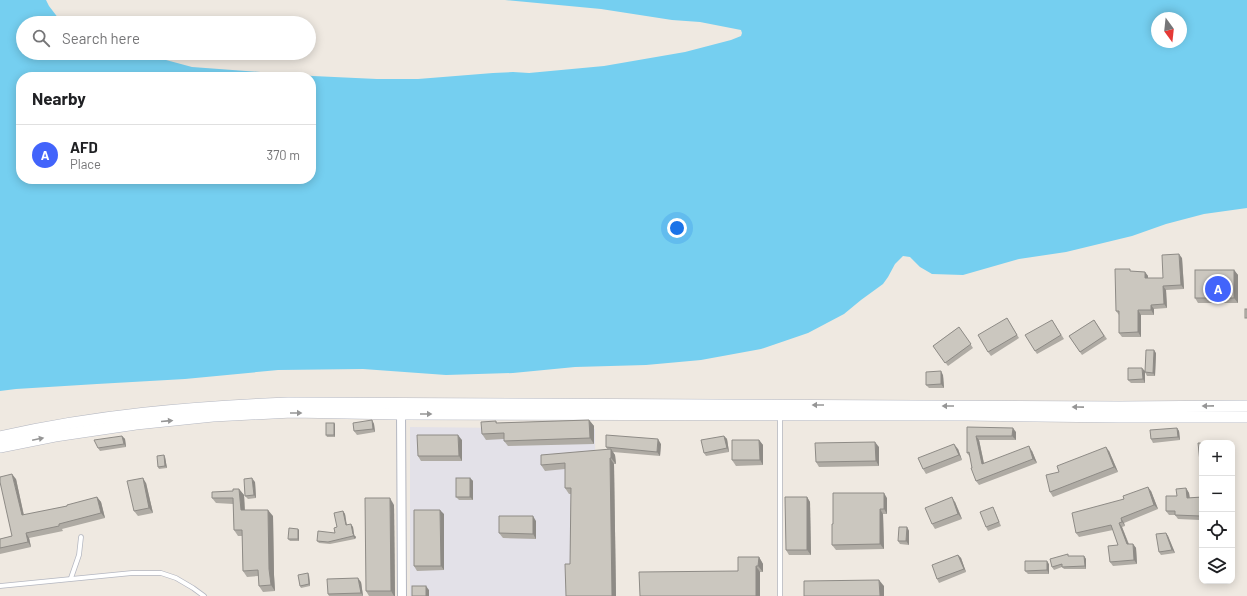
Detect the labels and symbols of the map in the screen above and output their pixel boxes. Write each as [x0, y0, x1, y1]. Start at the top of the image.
north arrow [1151, 12, 1187, 48]
your location [667, 218, 687, 238]
pin: A [1205, 274, 1231, 304]
one-way arrow [811, 402, 824, 408]
one-way arrow [941, 403, 954, 409]
one-way arrow [1201, 403, 1214, 409]
one-way arrow [1071, 404, 1084, 410]
one-way arrow [290, 410, 303, 416]
one-way arrow [420, 411, 433, 417]
one-way arrow [161, 417, 173, 424]
one-way arrow [32, 436, 44, 442]

